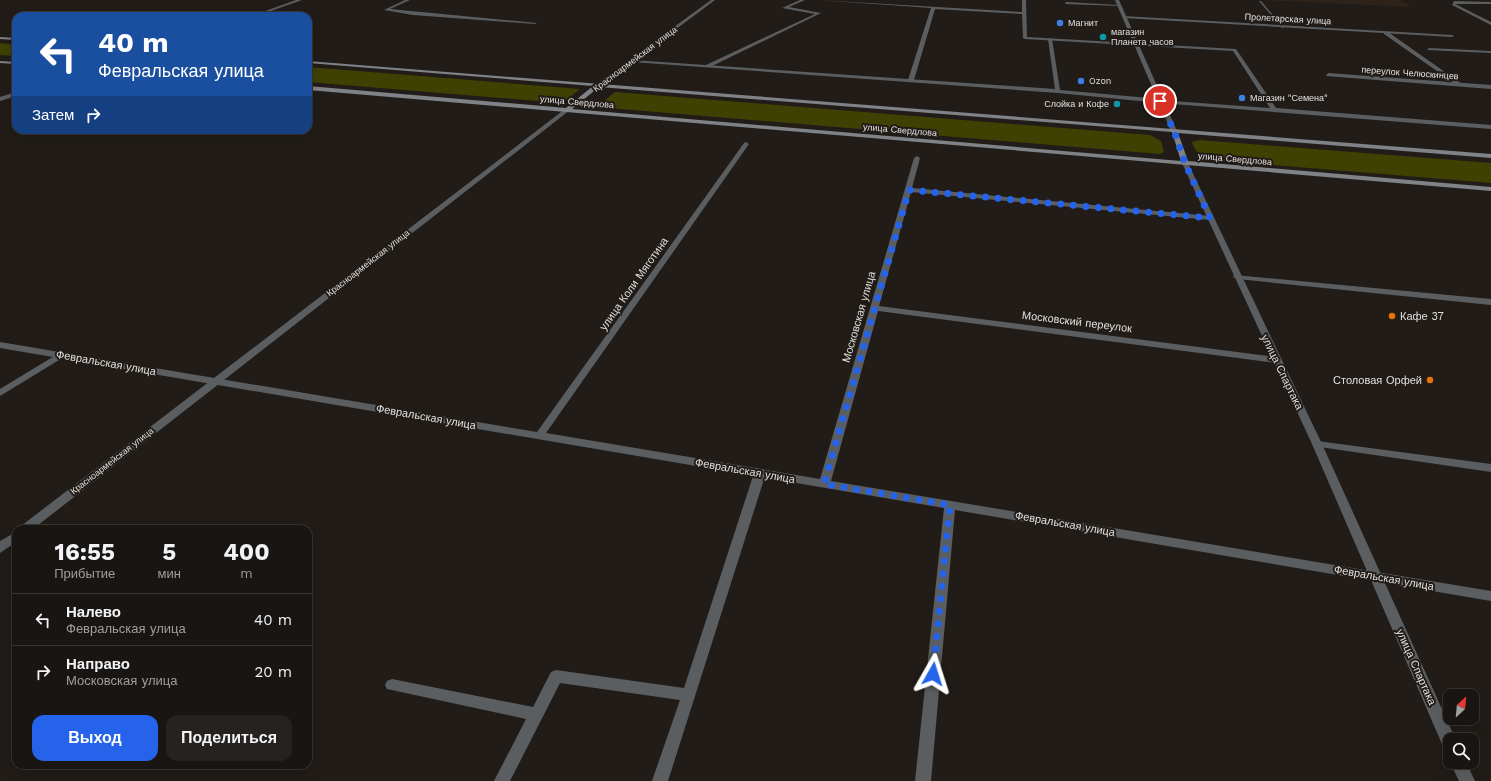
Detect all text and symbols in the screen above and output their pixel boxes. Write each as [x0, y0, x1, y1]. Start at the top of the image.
street label: Пролетарская улица [1244, 12, 1332, 26]
marker: Магнит [1055, 18, 1065, 28]
place label: Магнит [1068, 18, 1098, 28]
street label: Красноармейская улица [591, 24, 679, 94]
text: 40 m [98, 26, 168, 59]
place label: магазин Планета часов [1111, 27, 1174, 47]
icon: left [32, 28, 84, 80]
marker: магазин Планета часов [1098, 32, 1108, 42]
text: Февральская улица [98, 60, 264, 81]
street label: переулок Челюскинцев [1361, 65, 1459, 81]
marker: Ozon [1076, 76, 1086, 86]
place label: Ozon [1089, 76, 1111, 86]
pin [1143, 84, 1177, 118]
icon: arrive [1149, 90, 1171, 112]
marker: Магазин "Семена" [1237, 93, 1247, 103]
place label: Магазин "Семена" [1250, 93, 1328, 103]
street label: улица Свердлова [540, 94, 614, 110]
place label: Слойка и Кофе [1044, 99, 1109, 109]
marker: Слойка и Кофе [1112, 99, 1122, 109]
icon: right [82, 104, 104, 126]
text: Затем [32, 106, 74, 124]
street label: улица Свердлова [863, 122, 937, 138]
street label: улица Свердлова [1198, 151, 1272, 167]
street label: Красноармейская улица [325, 228, 411, 298]
street label: улица Коли Мяготина [597, 234, 672, 333]
street label: Московская улица [840, 269, 878, 364]
street label: Московский переулок [1021, 309, 1133, 335]
place label: Кафе 37 [1400, 310, 1444, 323]
marker: Кафе 37 [1387, 311, 1397, 321]
street label: улица Спартака [1258, 332, 1306, 413]
street label: Февральская улица [55, 348, 158, 378]
place label: Столовая Орфей [1333, 374, 1422, 387]
marker: Столовая Орфей [1425, 375, 1435, 385]
street label: Февральская улица [375, 402, 478, 432]
street label: Красноармейская улица [69, 426, 155, 496]
street label: Февральская улица [694, 456, 797, 486]
street label: Февральская улица [1014, 509, 1117, 539]
text: 16:55 [55, 538, 115, 566]
text: 5 [162, 538, 176, 566]
text: 400 [223, 538, 270, 566]
street label: Февральская улица [1333, 563, 1436, 593]
text: Прибытие [54, 566, 115, 581]
text: мин [158, 566, 181, 581]
text: m [240, 566, 253, 581]
text: Налево [66, 603, 121, 621]
icon: left [32, 609, 54, 631]
text: 40 m [254, 611, 292, 629]
text: Февральская улица [66, 621, 186, 636]
street label: улица Спартака [1393, 627, 1439, 708]
position arrow [912, 653, 954, 695]
text: Направо [66, 655, 130, 673]
icon: right [32, 661, 54, 683]
text: 20 m [255, 663, 292, 681]
text: Московская улица [66, 673, 177, 688]
north arrow [1443, 689, 1479, 725]
map controls [1443, 689, 1479, 769]
button: Выход [32, 715, 158, 761]
button: Поделиться [166, 715, 292, 761]
button: search [1443, 733, 1479, 769]

